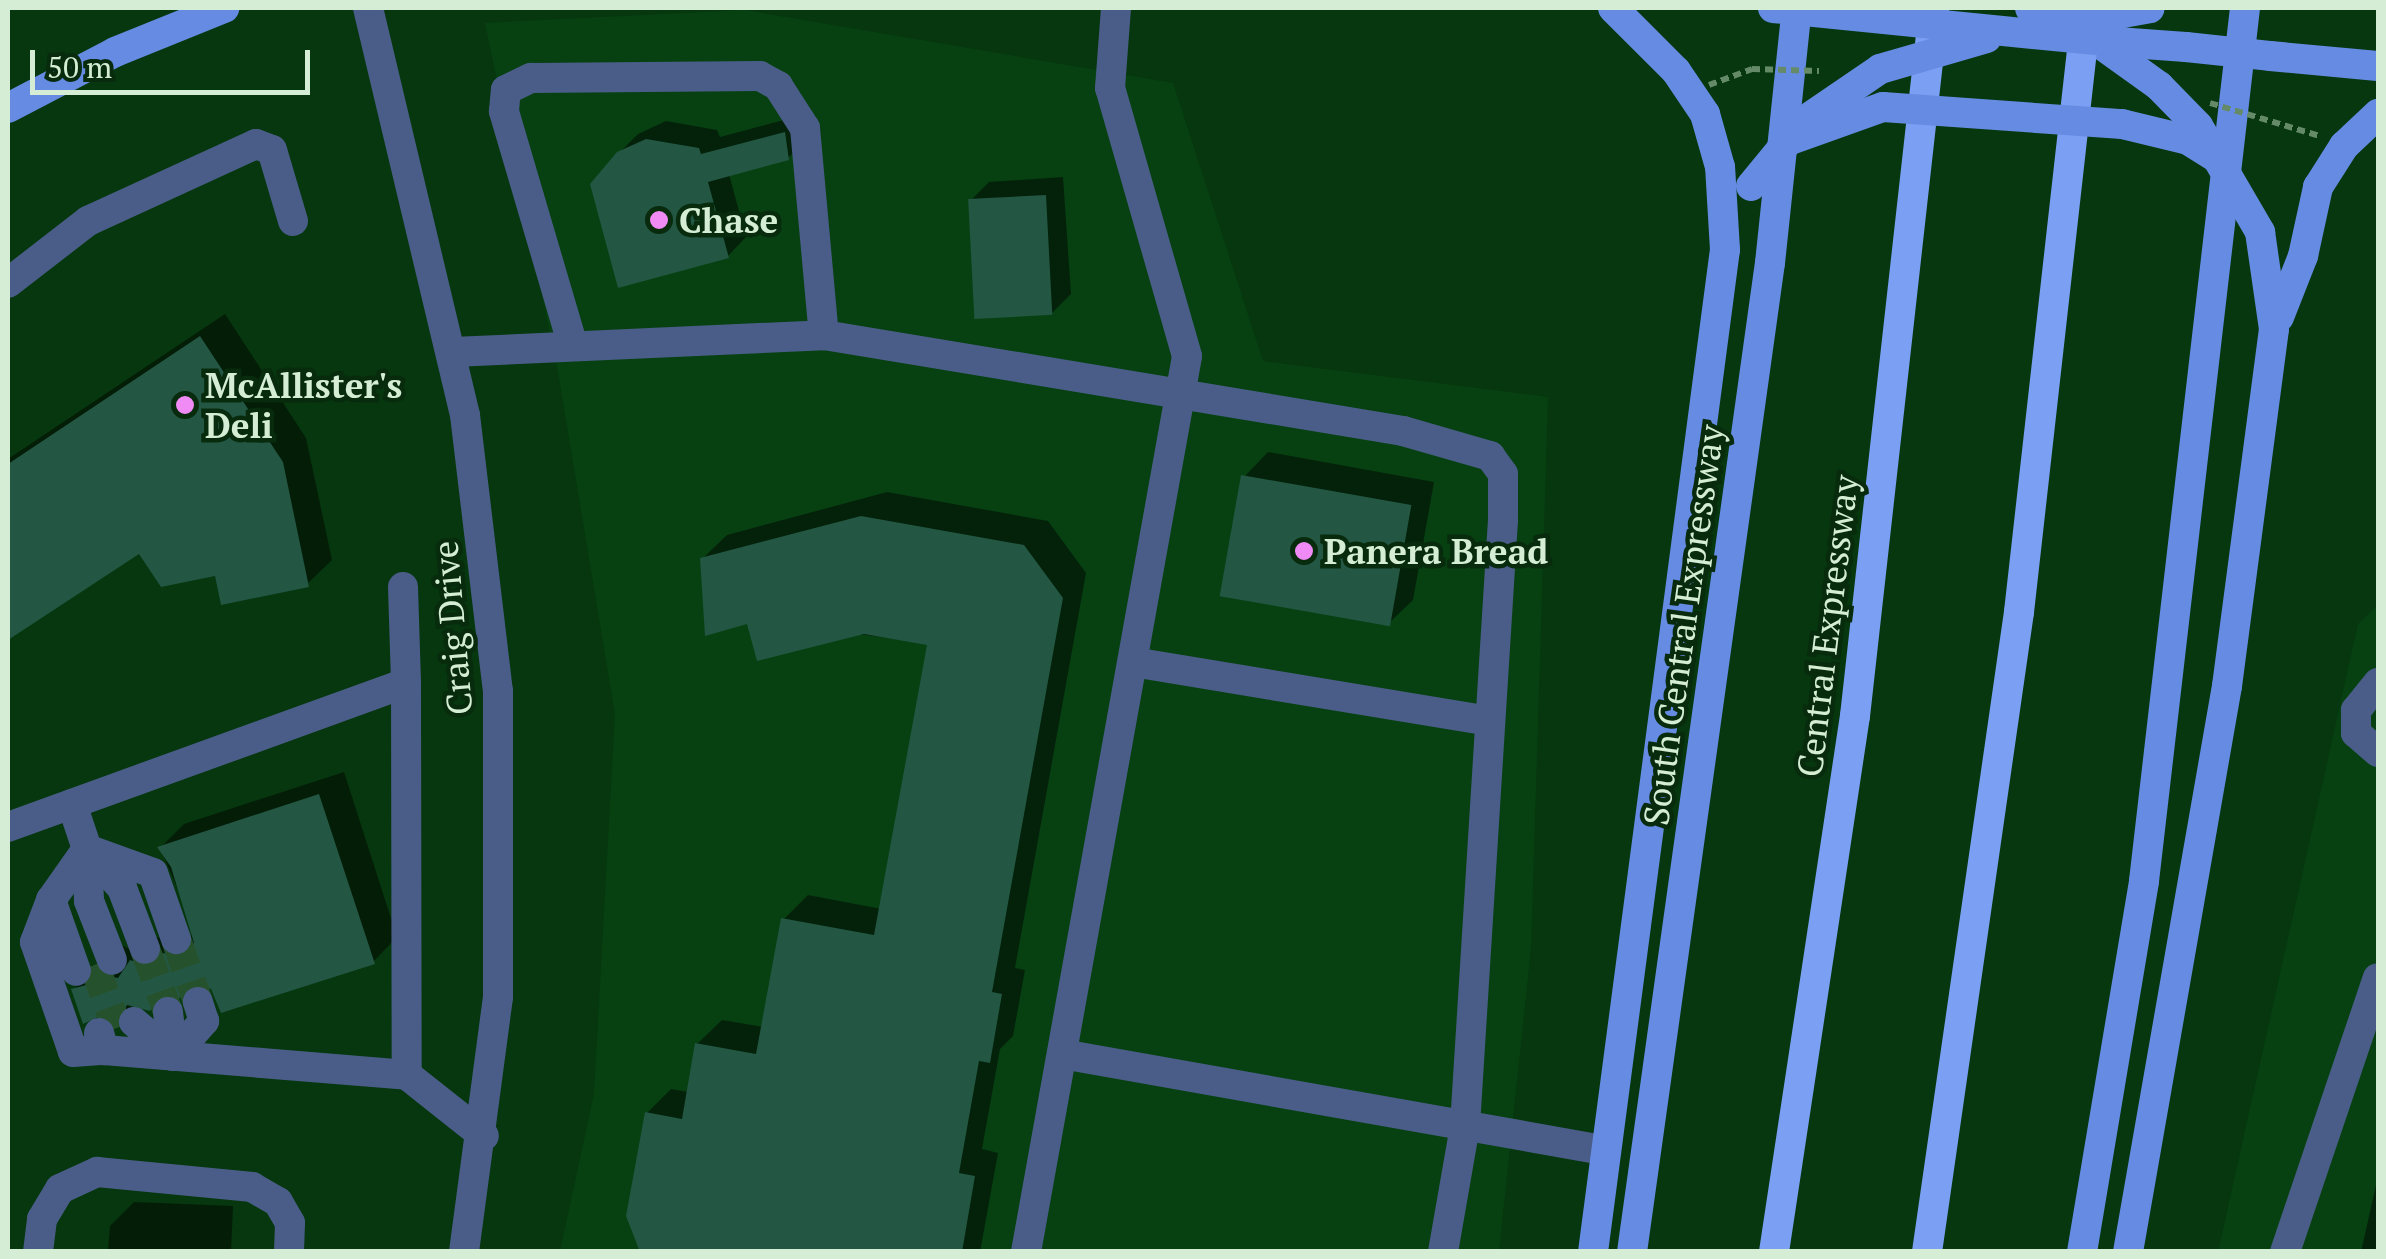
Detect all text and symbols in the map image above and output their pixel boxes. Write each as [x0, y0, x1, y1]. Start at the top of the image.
scale bar [35, 30, 315, 92]
text: 50 m [47, 47, 112, 87]
place label: Chase [679, 199, 778, 241]
marker: Chase [648, 209, 670, 231]
place label: McAllister's Deli [205, 364, 402, 446]
marker: McAllister's Deli [174, 394, 196, 416]
street label: South Central Expressway [1634, 422, 1732, 828]
street label: Central Expressway [1788, 473, 1866, 779]
place label: Panera Bread [1324, 530, 1548, 572]
street label: Craig Drive [423, 539, 481, 717]
marker: Panera Bread [1293, 540, 1315, 562]

